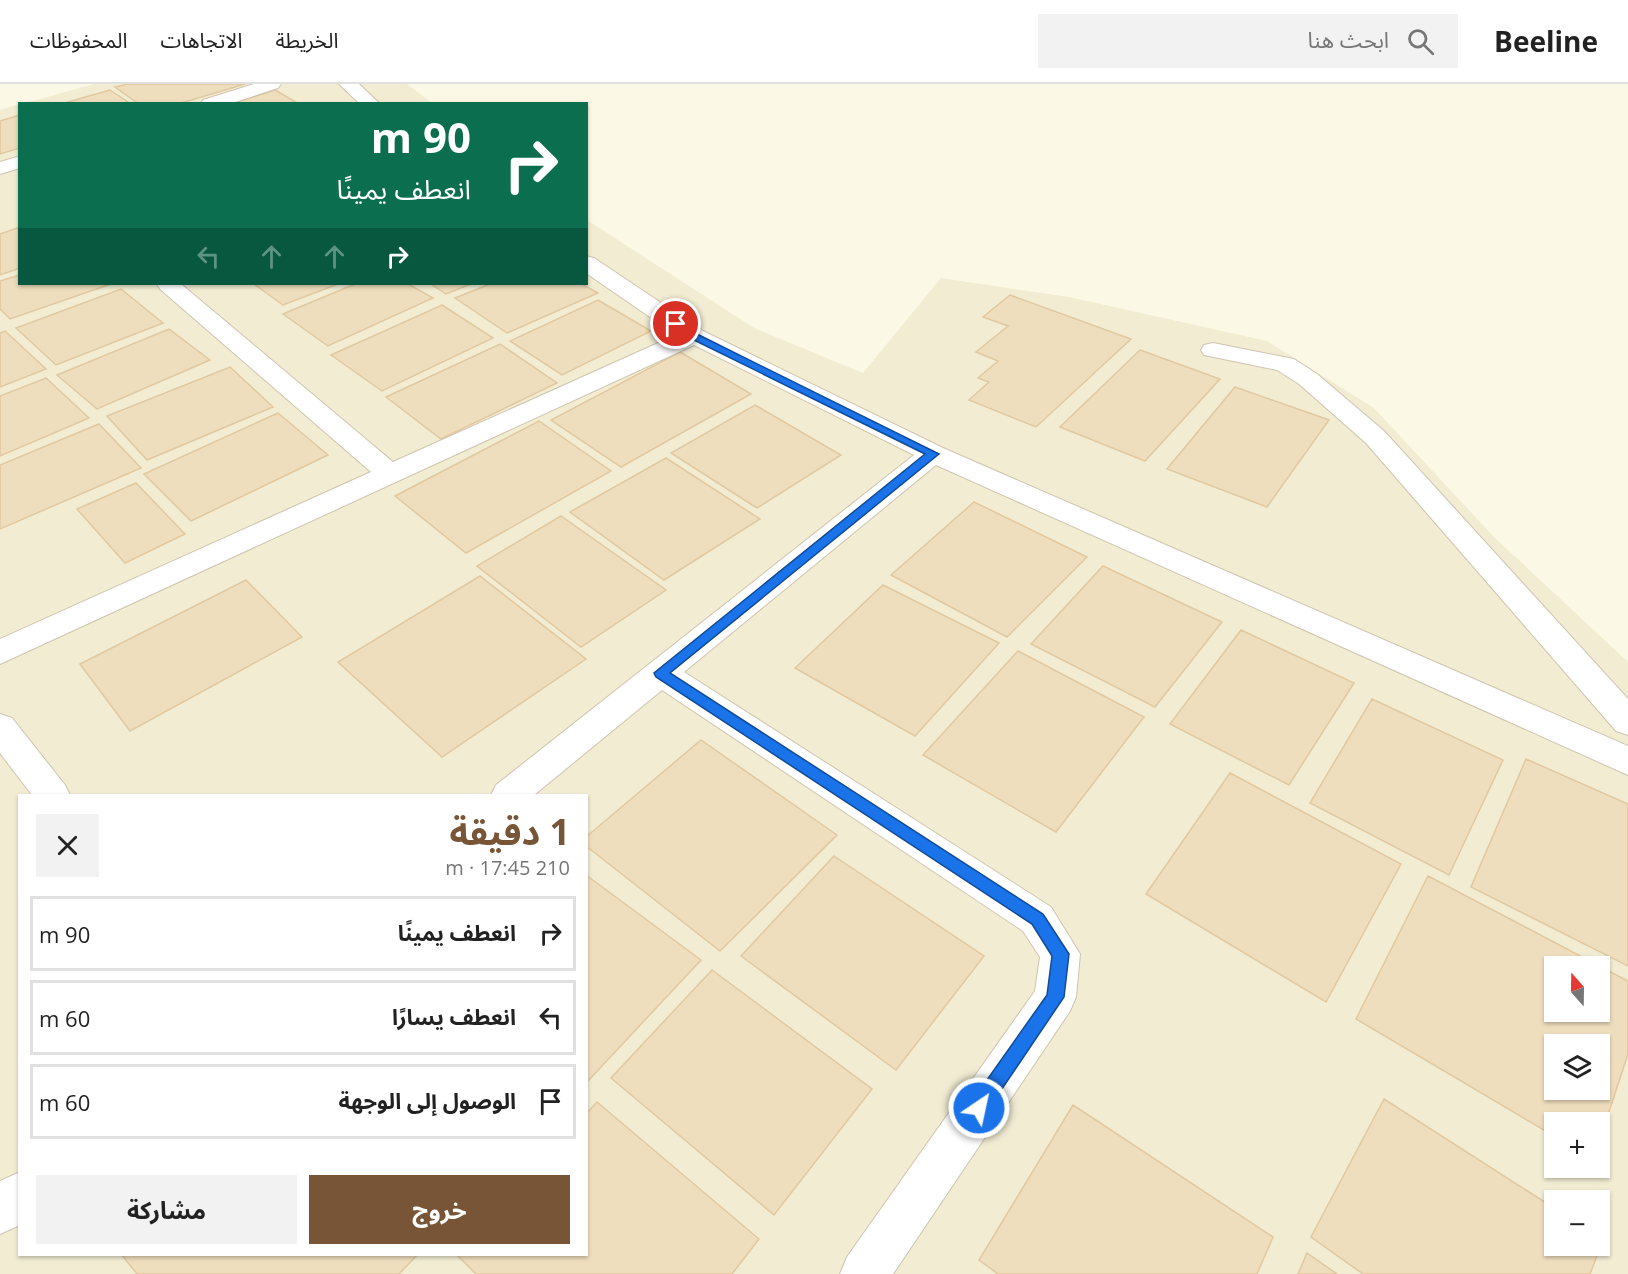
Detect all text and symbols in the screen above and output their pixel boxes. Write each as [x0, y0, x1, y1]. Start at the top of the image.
search box [1038, 14, 1458, 68]
text: Beeline [1494, 22, 1598, 60]
text: ابحث هنا [1308, 24, 1389, 54]
icon: search [1404, 25, 1437, 58]
text: المحفوظات [30, 26, 127, 54]
text: الاتجاهات [160, 26, 242, 54]
text: الخريطة [275, 26, 338, 54]
text: 90 m [371, 108, 471, 165]
icon: right [492, 126, 570, 204]
text: انعطف يمينًا [337, 170, 471, 207]
icon: left [192, 240, 225, 273]
icon: ahead [255, 240, 288, 273]
icon: ahead [318, 240, 351, 273]
icon: right [381, 240, 414, 273]
pin [650, 298, 701, 349]
icon: arrive [659, 307, 692, 340]
text: 1 دقيقة [449, 807, 570, 856]
button: close [36, 814, 99, 877]
text: 210 m · 17:45 [445, 854, 570, 881]
text: انعطف يمينًا [398, 917, 516, 947]
icon: right [534, 917, 567, 950]
text: 90 m [39, 919, 90, 949]
north arrow [1544, 956, 1610, 1022]
map controls [1544, 956, 1610, 1256]
text: انعطف يسارًا [392, 1001, 516, 1031]
icon: left [534, 1001, 567, 1034]
text: 60 m [39, 1003, 90, 1033]
button: layers [1544, 1034, 1610, 1100]
position arrow [947, 1076, 1011, 1140]
text: الوصول إلى الوجهة [338, 1085, 516, 1115]
icon: arrive [534, 1085, 567, 1118]
text: 60 m [39, 1087, 90, 1117]
button: + [1544, 1112, 1610, 1178]
button: مشاركة [36, 1175, 297, 1244]
button: خروج [309, 1175, 570, 1244]
button: − [1544, 1190, 1610, 1256]

